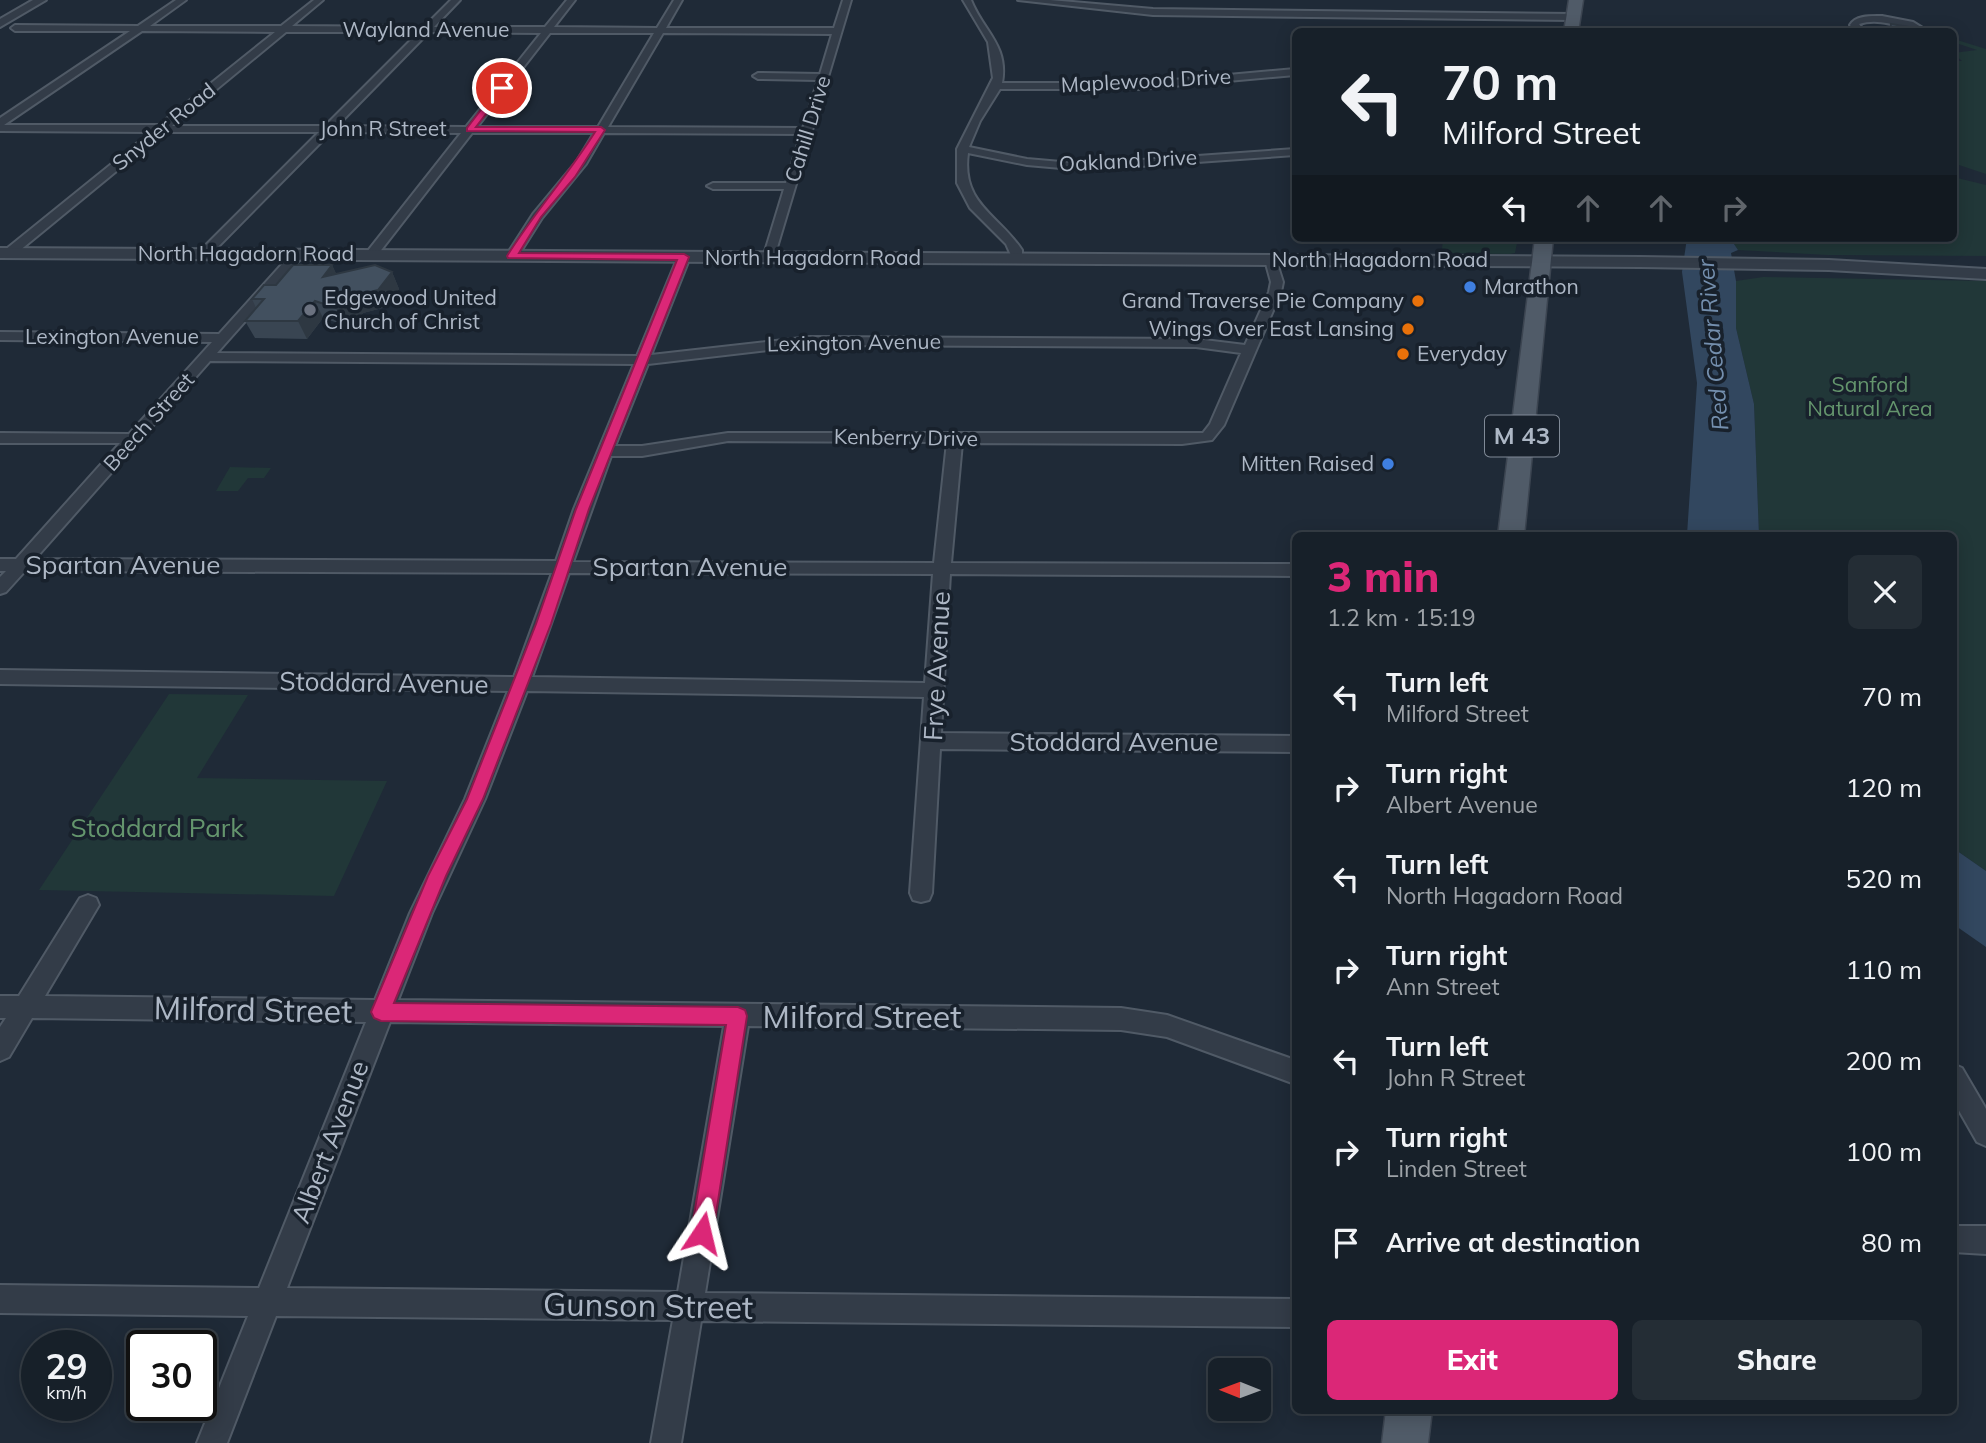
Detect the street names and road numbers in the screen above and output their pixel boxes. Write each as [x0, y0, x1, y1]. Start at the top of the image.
street label: Wayland Avenue [343, 16, 509, 42]
street label: Maplewood Drive [1060, 63, 1232, 97]
street label: Cahill Drive [779, 72, 836, 185]
street label: Snyder Road [107, 77, 220, 176]
street label: John R Street [319, 115, 447, 141]
street label: Oakland Drive [1058, 143, 1198, 177]
street label: North Hagadorn Road [138, 240, 354, 266]
street label: North Hagadorn Road [705, 244, 921, 270]
street label: North Hagadorn Road [1272, 246, 1488, 272]
street label: Lexington Avenue [25, 323, 199, 349]
street label: Lexington Avenue [767, 327, 941, 357]
street label: Beech Street [97, 367, 199, 476]
road number: M 43 [1485, 416, 1559, 456]
street label: Kenberry Drive [834, 423, 978, 451]
street label: Spartan Avenue [26, 548, 220, 581]
street label: Spartan Avenue [593, 550, 787, 583]
street label: Frye Avenue [916, 590, 957, 742]
street label: Stoddard Avenue [279, 664, 489, 701]
street label: Stoddard Avenue [1010, 725, 1219, 758]
street label: Milford Street [153, 987, 353, 1031]
street label: Milford Street [763, 996, 961, 1036]
street label: Albert Avenue [283, 1056, 376, 1228]
street label: Gunson Street [543, 1283, 754, 1327]

